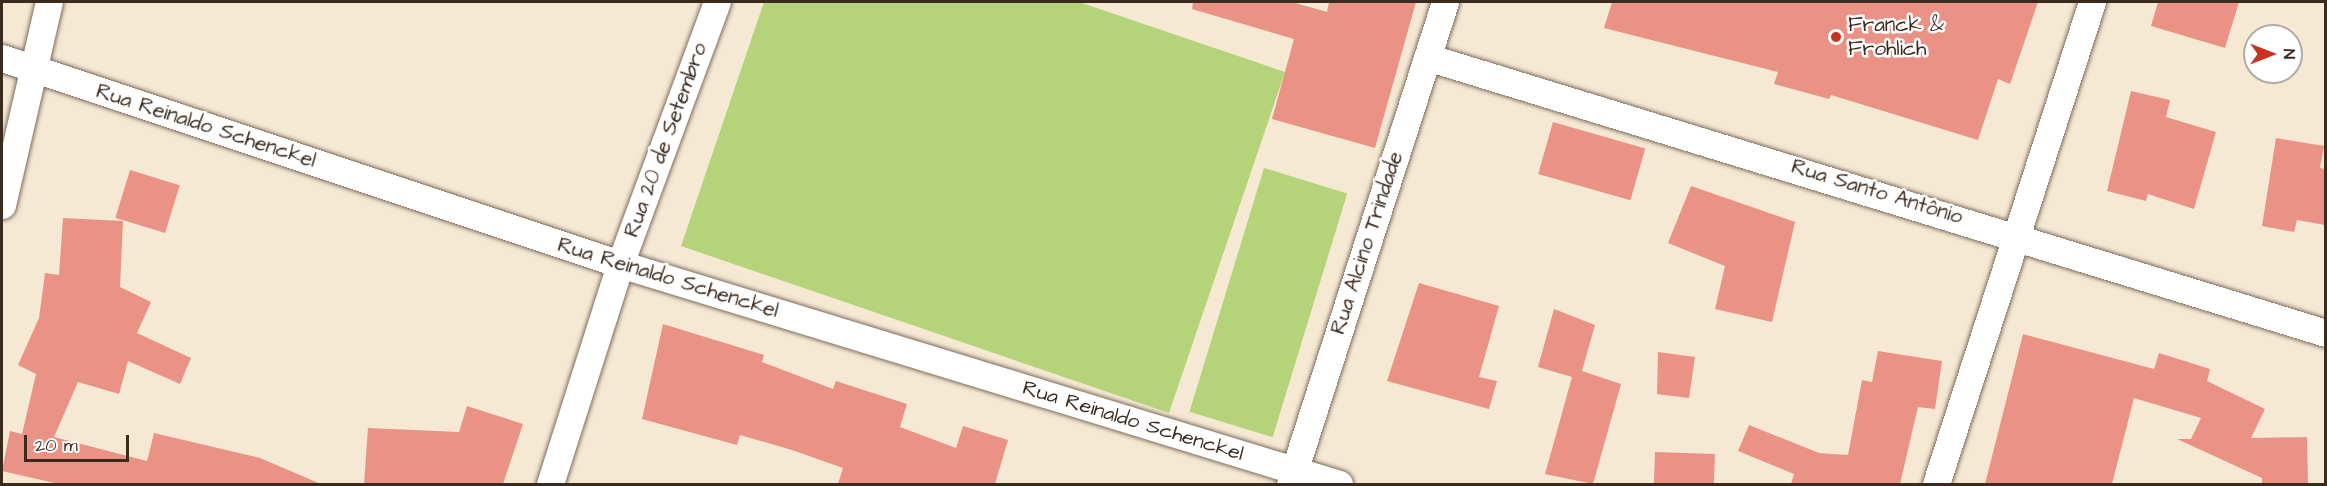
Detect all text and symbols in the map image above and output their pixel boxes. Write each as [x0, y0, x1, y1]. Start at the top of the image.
place label: Franck & Frohlich [1848, 12, 1944, 62]
north arrow [2243, 24, 2303, 84]
marker: Franck & Frohlich [1829, 30, 1843, 44]
street label: Rua 20 de Setembro [619, 39, 713, 241]
text: N [2278, 49, 2300, 59]
street label: Rua Reinaldo Schenckel [93, 79, 319, 173]
street label: Rua Alcino Trindade [1326, 148, 1408, 338]
street label: Rua Santo Antônio [1788, 154, 1966, 230]
street label: Rua Reinaldo Schenckel [555, 232, 781, 324]
street label: Rua Reinaldo Schenckel [1020, 375, 1246, 467]
scale bar [27, 423, 132, 461]
text: 20 m [35, 433, 78, 458]

